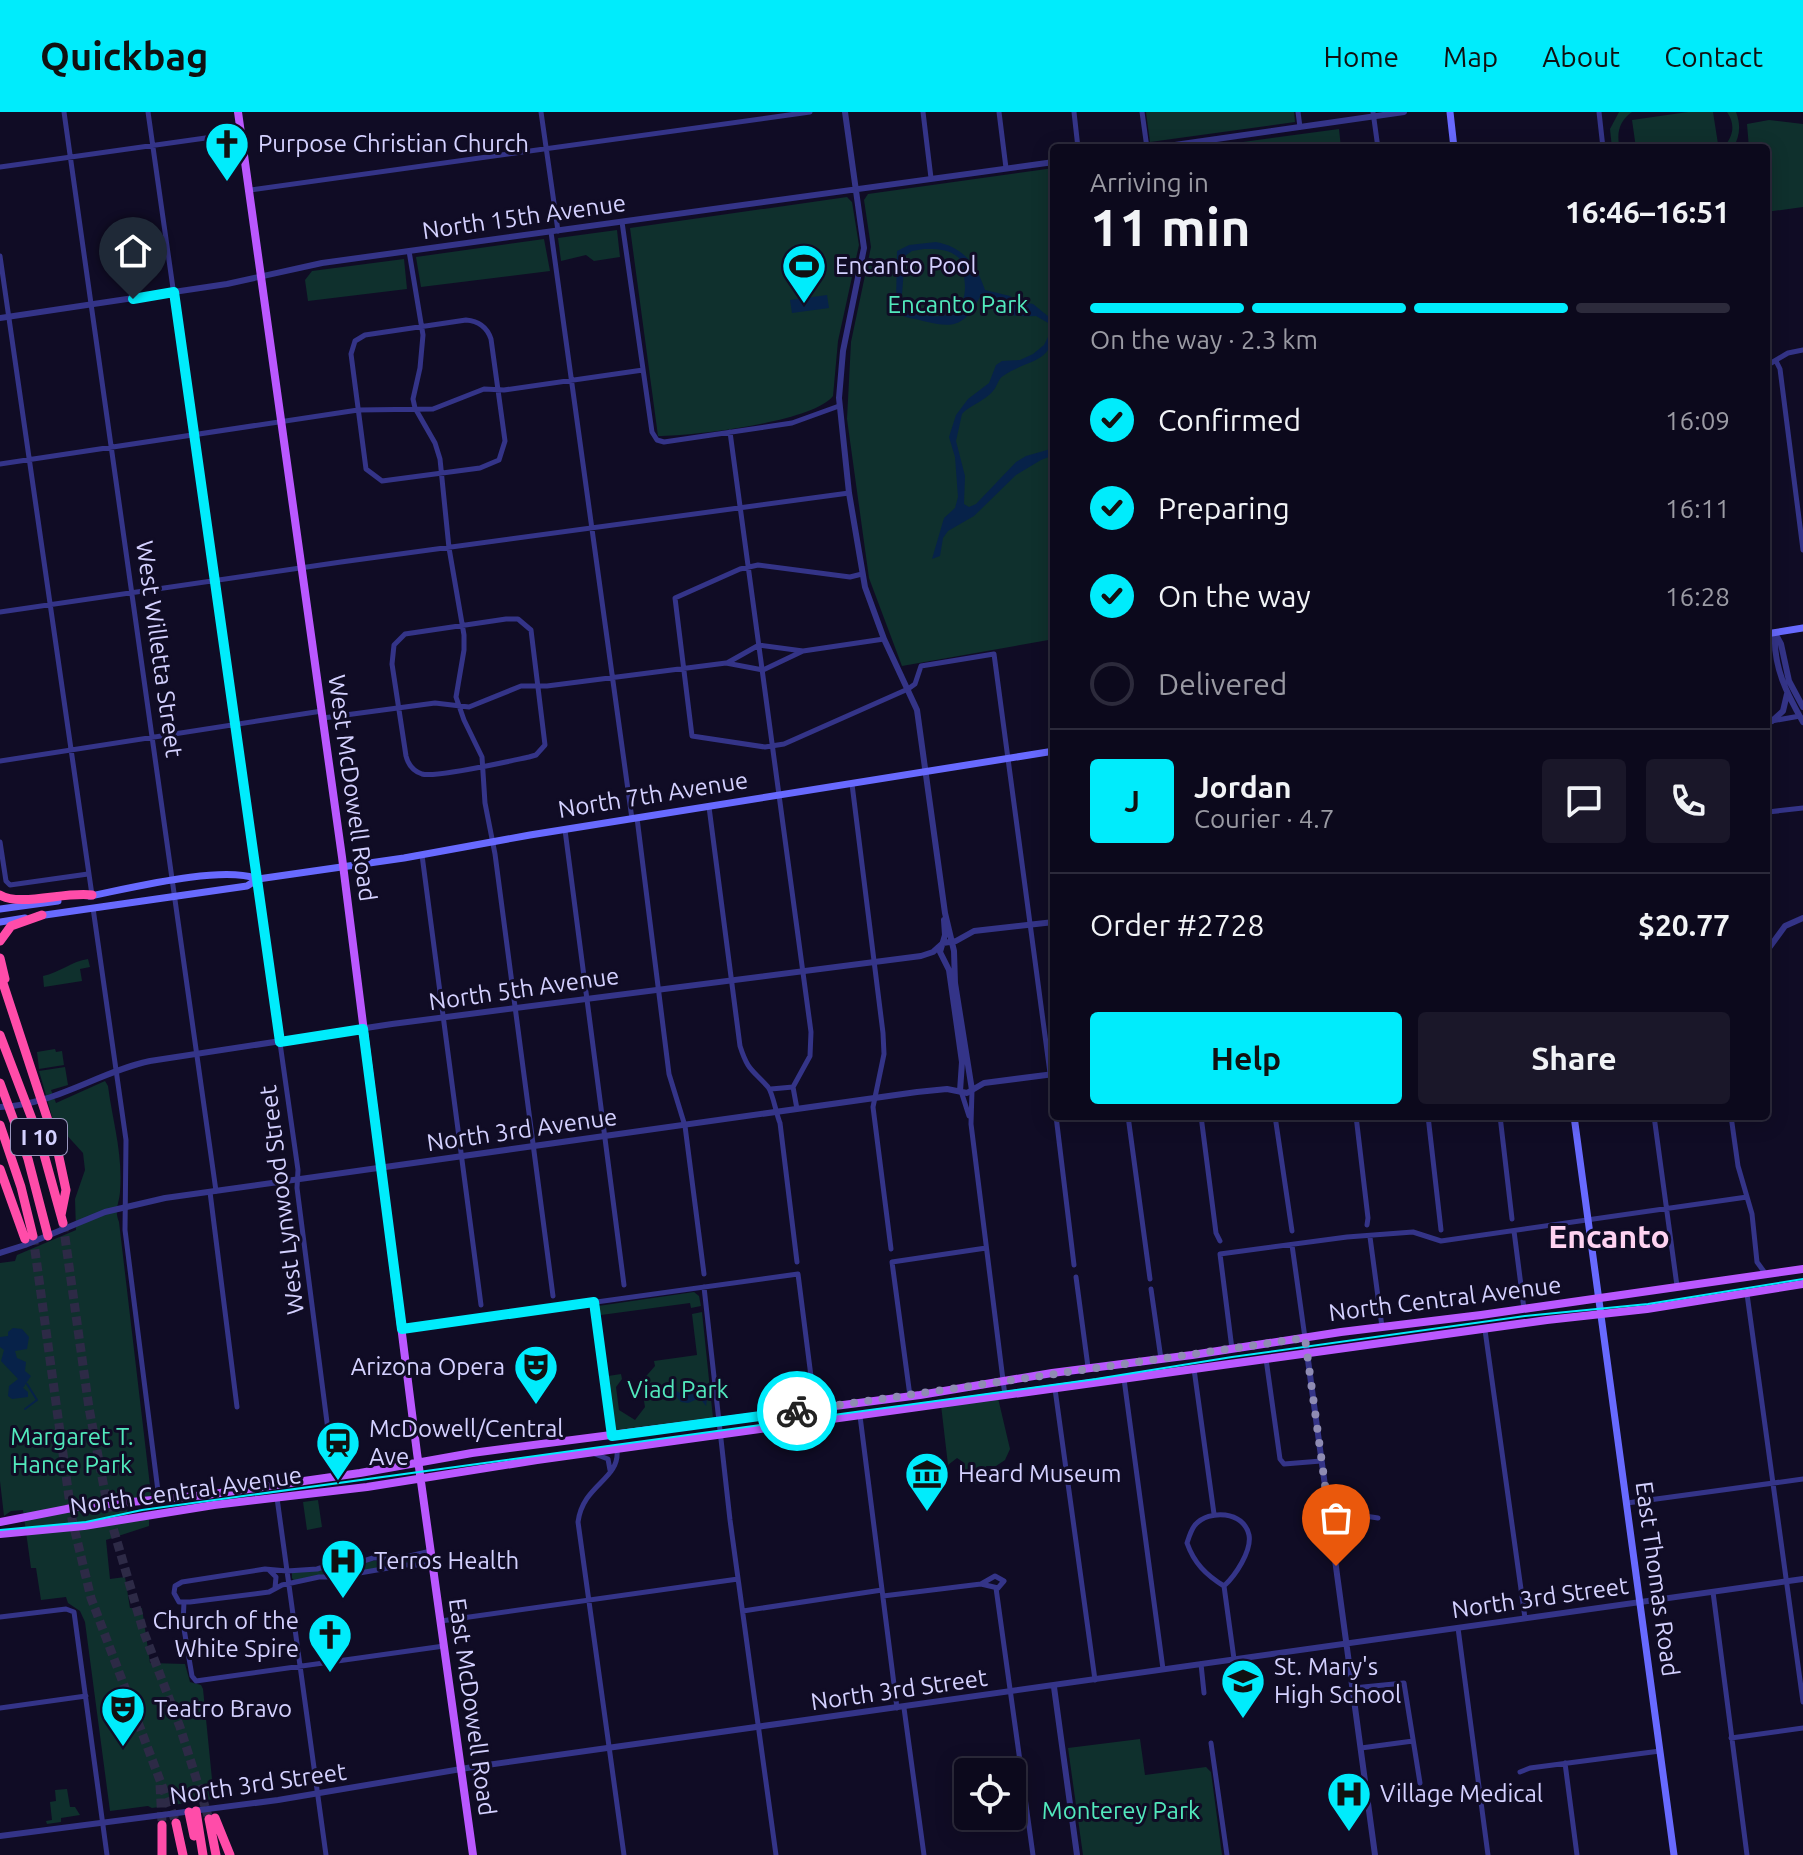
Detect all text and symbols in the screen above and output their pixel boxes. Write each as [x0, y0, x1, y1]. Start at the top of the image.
text: Quickbag [40, 35, 208, 77]
text: Home [1324, 41, 1399, 72]
text: Map [1443, 41, 1498, 72]
text: About [1542, 41, 1620, 72]
text: Contact [1664, 41, 1763, 72]
church icon: Purpose Christian Church [203, 120, 251, 183]
place label: Purpose Christian Church [258, 130, 529, 157]
text: Arriving in [1090, 168, 1209, 197]
street label: North 15th Avenue [420, 189, 628, 244]
text: 16:46–16:51 [1565, 195, 1730, 229]
text: 11 min [1090, 198, 1251, 256]
pin [99, 217, 167, 299]
icon: home [111, 229, 155, 273]
sports icon: Encanto Pool [780, 242, 828, 305]
place label: Encanto Pool [835, 252, 977, 279]
park label: Encanto Park [888, 291, 1028, 318]
text: On the way · 2.3 km [1090, 325, 1318, 354]
icon: check [1090, 398, 1134, 442]
text: Confirmed [1158, 403, 1301, 437]
text: 16:09 [1665, 406, 1730, 435]
icon: check [1090, 486, 1134, 530]
text: Preparing [1158, 491, 1290, 525]
text: 16:11 [1665, 494, 1730, 523]
street label: West Willetta Street [131, 539, 188, 760]
icon: check [1090, 574, 1134, 618]
text: On the way [1158, 579, 1311, 613]
text: 16:28 [1665, 582, 1730, 611]
text: Delivered [1158, 667, 1287, 701]
street label: West McDowell Road [323, 673, 382, 903]
button: chat [1542, 759, 1626, 843]
button: phone [1646, 759, 1730, 843]
street label: North 7th Avenue [556, 766, 750, 823]
text: Jordan [1194, 770, 1292, 804]
text: J [1124, 784, 1140, 818]
text: Courier · 4.7 [1194, 804, 1334, 833]
text: Order #2728 [1090, 908, 1264, 942]
text: $20.77 [1638, 908, 1730, 942]
street label: North 5th Avenue [427, 962, 621, 1015]
button: Help [1090, 1012, 1402, 1104]
button: Share [1418, 1012, 1730, 1104]
street label: West Lynwood Street [254, 1083, 309, 1316]
street label: North 3rd Avenue [425, 1103, 619, 1156]
road number: I 10 [11, 1119, 67, 1155]
district label: Encanto [1548, 1218, 1670, 1254]
street label: North Central Avenue [1327, 1271, 1563, 1326]
theatre icon: Arizona Opera [512, 1343, 560, 1406]
place label: Arizona Opera [351, 1353, 505, 1380]
courier [757, 1371, 837, 1451]
park label: Viad Park [627, 1376, 729, 1403]
icon: bike [775, 1389, 819, 1433]
place label: McDowell/Central Ave [369, 1415, 564, 1470]
station icon: McDowell/Central Ave [314, 1419, 362, 1482]
park label: Margaret T. Hance Park [10, 1423, 134, 1478]
museum icon: Heard Museum [903, 1450, 951, 1513]
place label: Heard Museum [958, 1460, 1122, 1487]
street label: North Central Avenue [68, 1461, 304, 1520]
street label: East Thomas Road [1630, 1480, 1685, 1678]
pin [1302, 1484, 1370, 1566]
icon: bag [1314, 1496, 1358, 1540]
hospital icon: Terros Health [319, 1537, 367, 1600]
place label: Terros Health [374, 1547, 519, 1574]
street label: North 3rd Street [1450, 1572, 1631, 1623]
street label: East McDowell Road [444, 1596, 501, 1817]
place label: Church of the White Spire [152, 1607, 299, 1662]
church icon: Church of the White Spire [306, 1611, 354, 1674]
place label: St. Mary's High School [1274, 1653, 1401, 1708]
school or university icon: St. Mary's High School [1219, 1657, 1267, 1720]
street label: North 3rd Street [809, 1664, 990, 1715]
theatre icon: Teatro Bravo [99, 1685, 147, 1748]
place label: Teatro Bravo [154, 1695, 292, 1722]
street label: North 3rd Street [168, 1758, 349, 1809]
map controls [954, 1758, 1026, 1830]
button: locate [954, 1758, 1026, 1830]
hospital icon: Village Medical [1325, 1770, 1373, 1833]
place label: Village Medical [1380, 1780, 1543, 1807]
park label: Monterey Park [1042, 1797, 1200, 1824]

